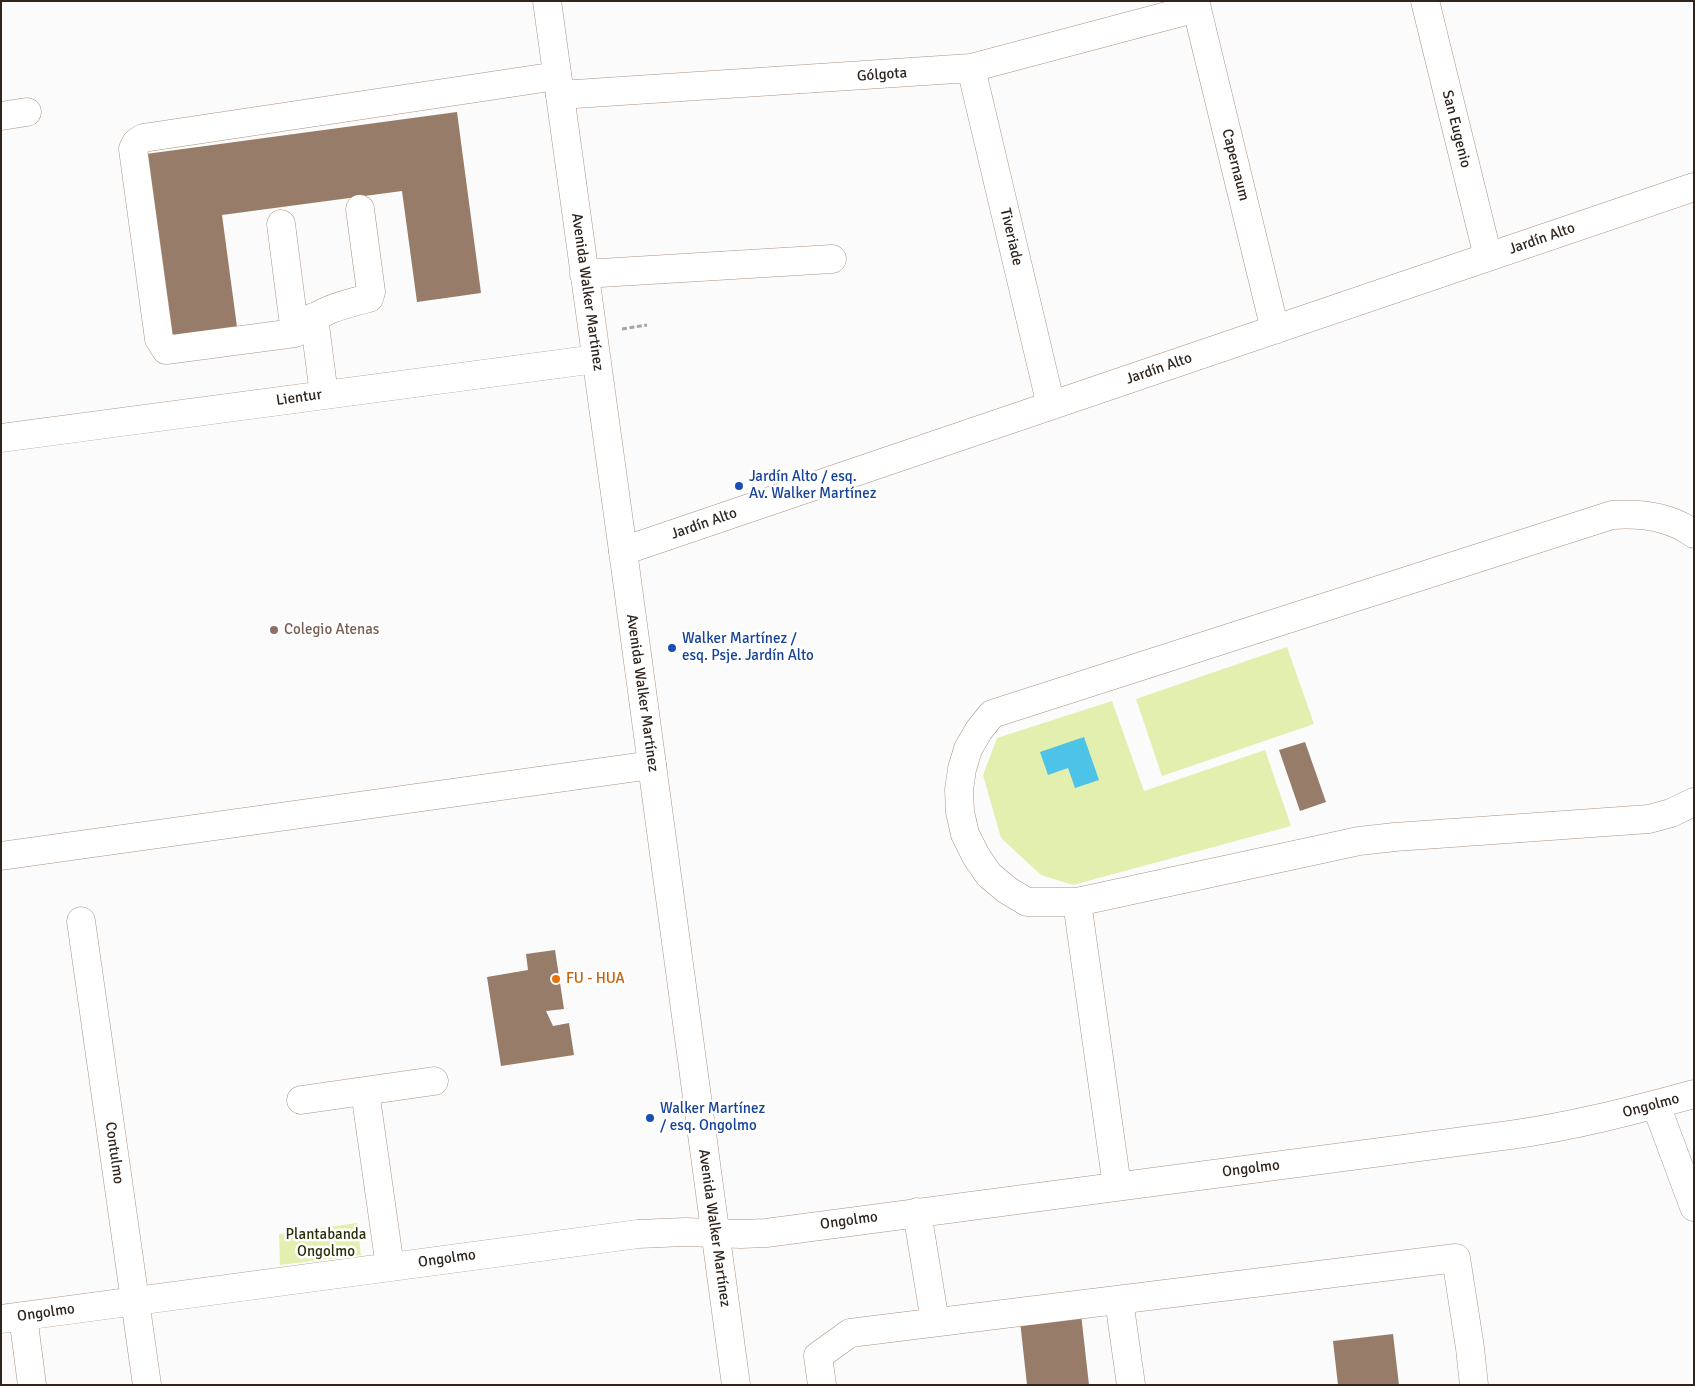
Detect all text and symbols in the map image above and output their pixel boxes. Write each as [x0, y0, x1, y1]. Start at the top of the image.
street label: Gólgota [856, 64, 908, 86]
street label: San Eugenio [1438, 88, 1474, 170]
street label: Capernaum [1217, 127, 1253, 203]
street label: Tiveriade [996, 207, 1026, 267]
street label: Avenida Walker Martínez [567, 212, 607, 372]
street label: Jardín Alto [1507, 219, 1577, 259]
street label: Jardín Alto [1124, 349, 1194, 389]
street label: Lientur [275, 386, 323, 410]
place label: Jardín Alto / esq. Av. Walker Martínez [749, 468, 876, 503]
marker: Jardín Alto / esq. Av. Walker Martínez [733, 480, 745, 492]
street label: Jardín Alto [669, 504, 739, 544]
street label: Avenida Walker Martínez [622, 613, 662, 773]
place label: Colegio Atenas [284, 621, 379, 639]
marker: Colegio Atenas [268, 624, 280, 636]
place label: Walker Martínez / esq. Psje. Jardín Alto [682, 630, 814, 665]
marker: Walker Martínez / esq. Psje. Jardín Alto [666, 642, 678, 654]
place label: FU - HUA [566, 970, 625, 988]
marker: FU - HUA [550, 973, 562, 985]
street label: Ongolmo [1621, 1090, 1681, 1122]
place label: Walker Martínez / esq. Ongolmo [660, 1100, 765, 1135]
marker: Walker Martínez / esq. Ongolmo [644, 1112, 656, 1124]
street label: Contulmo [101, 1121, 127, 1185]
street label: Avenida Walker Martínez [694, 1148, 734, 1308]
street label: Ongolmo [1221, 1157, 1281, 1181]
street label: Ongolmo [819, 1208, 879, 1234]
park label: Plantabanda Ongolmo [286, 1226, 366, 1261]
street label: Ongolmo [417, 1246, 477, 1272]
street label: Ongolmo [16, 1300, 76, 1326]

